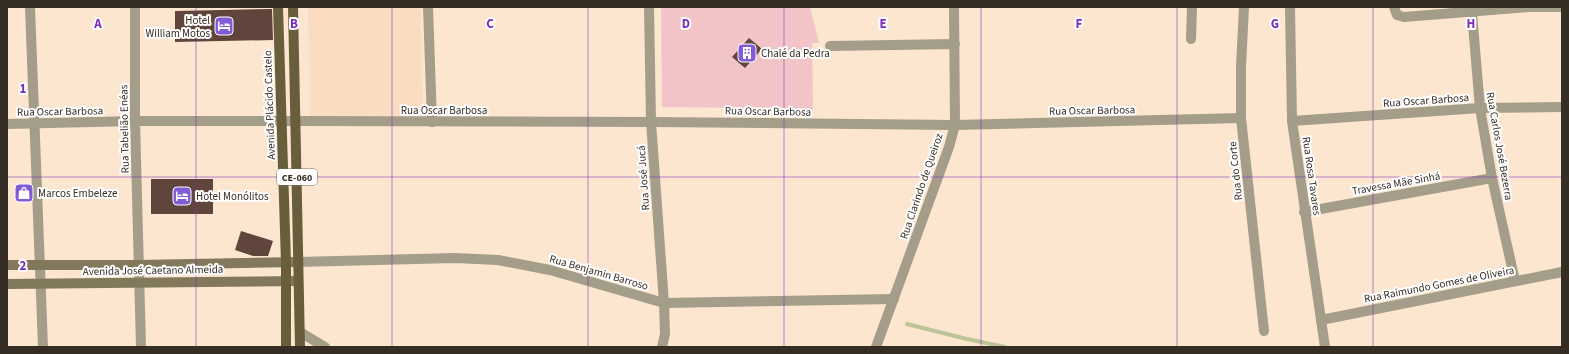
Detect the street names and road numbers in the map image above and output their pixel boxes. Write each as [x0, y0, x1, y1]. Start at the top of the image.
street label: Avenida Plácido Castelo [260, 50, 279, 160]
street label: Rua Tabelião Enéas [116, 84, 133, 173]
street label: Rua Oscar Barbosa [1382, 90, 1470, 111]
street label: Rua Carlos José Bezerra [1483, 91, 1516, 201]
street label: Rua Oscar Barbosa [1049, 102, 1135, 119]
street label: Rua Oscar Barbosa [17, 103, 103, 120]
street label: Rua Oscar Barbosa [401, 103, 487, 118]
street label: Rua Oscar Barbosa [725, 103, 811, 120]
street label: Rua Clarindo de Queiroz [896, 131, 947, 241]
street label: Rua Rosa Tavares [1299, 136, 1325, 217]
street label: Rua do Corte [1225, 140, 1246, 201]
street label: Rua José Jucá [634, 145, 653, 211]
street label: Travessa Mãe Sinhá [1351, 168, 1441, 199]
road number: CE-060 [277, 169, 317, 185]
street label: Rua Benjamin Barroso [548, 251, 650, 294]
street label: Avenida José Caetano Almeida [83, 262, 223, 279]
street label: Rua Raimundo Gomes de Oliveira [1363, 263, 1516, 306]

